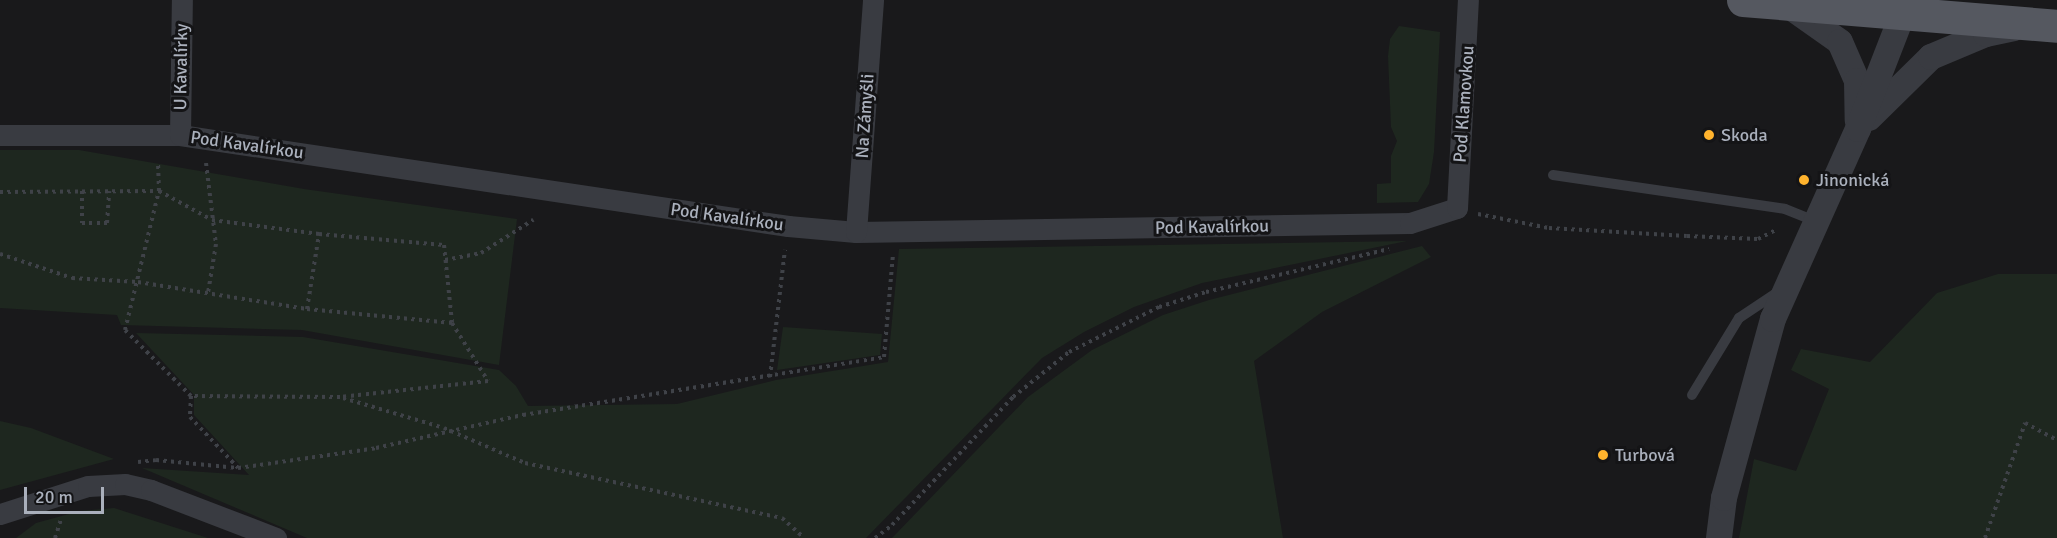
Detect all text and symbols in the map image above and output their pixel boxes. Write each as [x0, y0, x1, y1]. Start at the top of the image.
street label: U Kavalírky [169, 23, 193, 111]
street label: Pod Klamovkou [1449, 45, 1479, 163]
street label: Na Zámyšli [851, 73, 879, 159]
place label: Skoda [1721, 124, 1768, 146]
street label: Pod Kavalírkou [189, 126, 305, 164]
marker: Skoda [1702, 128, 1716, 142]
place label: Jinonická [1816, 169, 1889, 191]
marker: Jinonická [1797, 173, 1811, 187]
street label: Pod Kavalírkou [669, 198, 785, 236]
street label: Pod Kavalírkou [1155, 215, 1269, 239]
place label: Turbová [1615, 444, 1675, 466]
marker: Turbová [1596, 448, 1610, 462]
scale bar [27, 475, 106, 513]
text: 20 m [35, 486, 73, 508]

